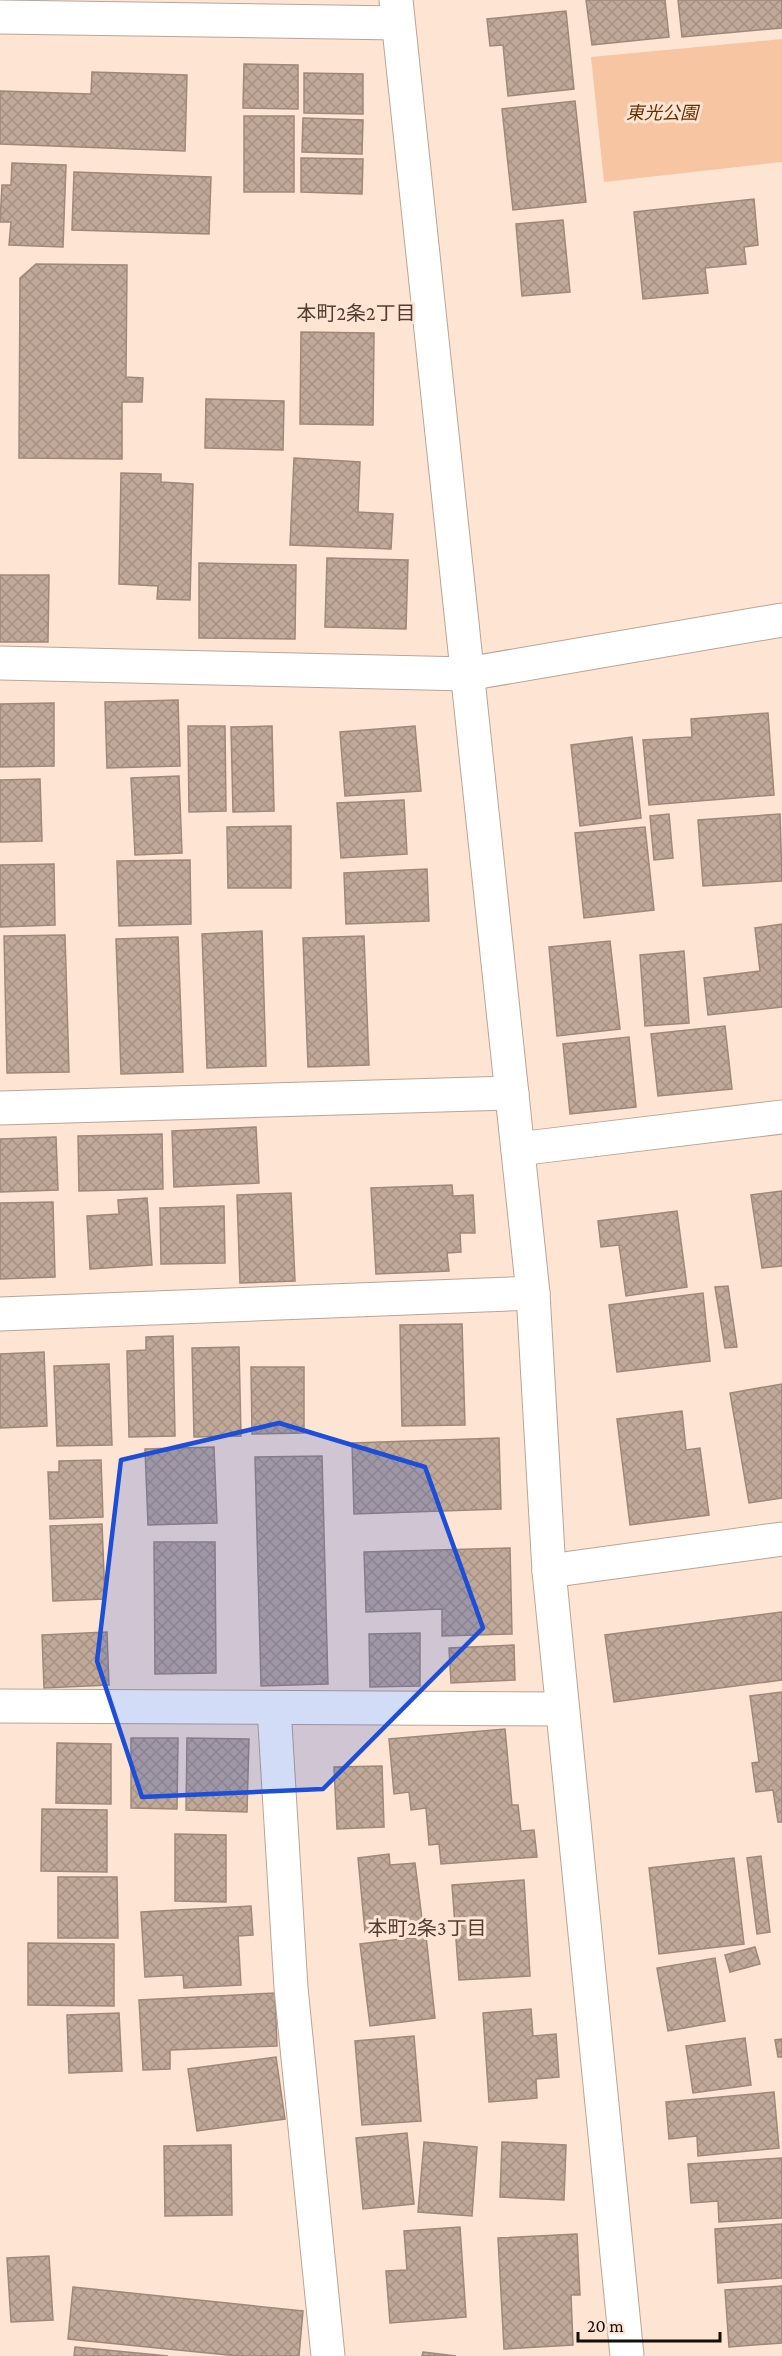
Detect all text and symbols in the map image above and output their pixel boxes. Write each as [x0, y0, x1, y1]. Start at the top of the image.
park label: 東光公園 [626, 103, 701, 123]
district label: 本町2条2丁目 [296, 302, 416, 324]
district label: 本町2条3丁目 [367, 1917, 487, 1939]
scale bar [578, 2305, 720, 2343]
text: 20 m [587, 2316, 624, 2336]

